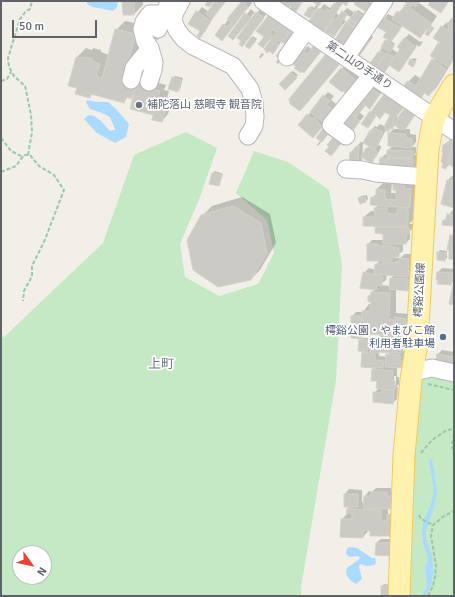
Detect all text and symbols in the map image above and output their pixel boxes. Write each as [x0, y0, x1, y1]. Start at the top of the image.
scale bar [14, 12, 99, 38]
text: 50 m [19, 19, 44, 34]
street label: 第二山の手通り [323, 39, 395, 93]
place label: 補陀落山 慈眼寺 観音院 [147, 98, 262, 112]
marker: 補陀落山 慈眼寺 観音院 [134, 100, 144, 110]
street label: 樗谿公園線 [412, 262, 428, 318]
place label: 樗谿公園・やまびこ館 利用者駐車場 [325, 324, 435, 350]
marker: 樗谿公園・やまびこ館 利用者駐車場 [438, 332, 448, 342]
district label: 上町 [148, 357, 174, 373]
north arrow [12, 545, 52, 585]
text: N [34, 565, 49, 578]

